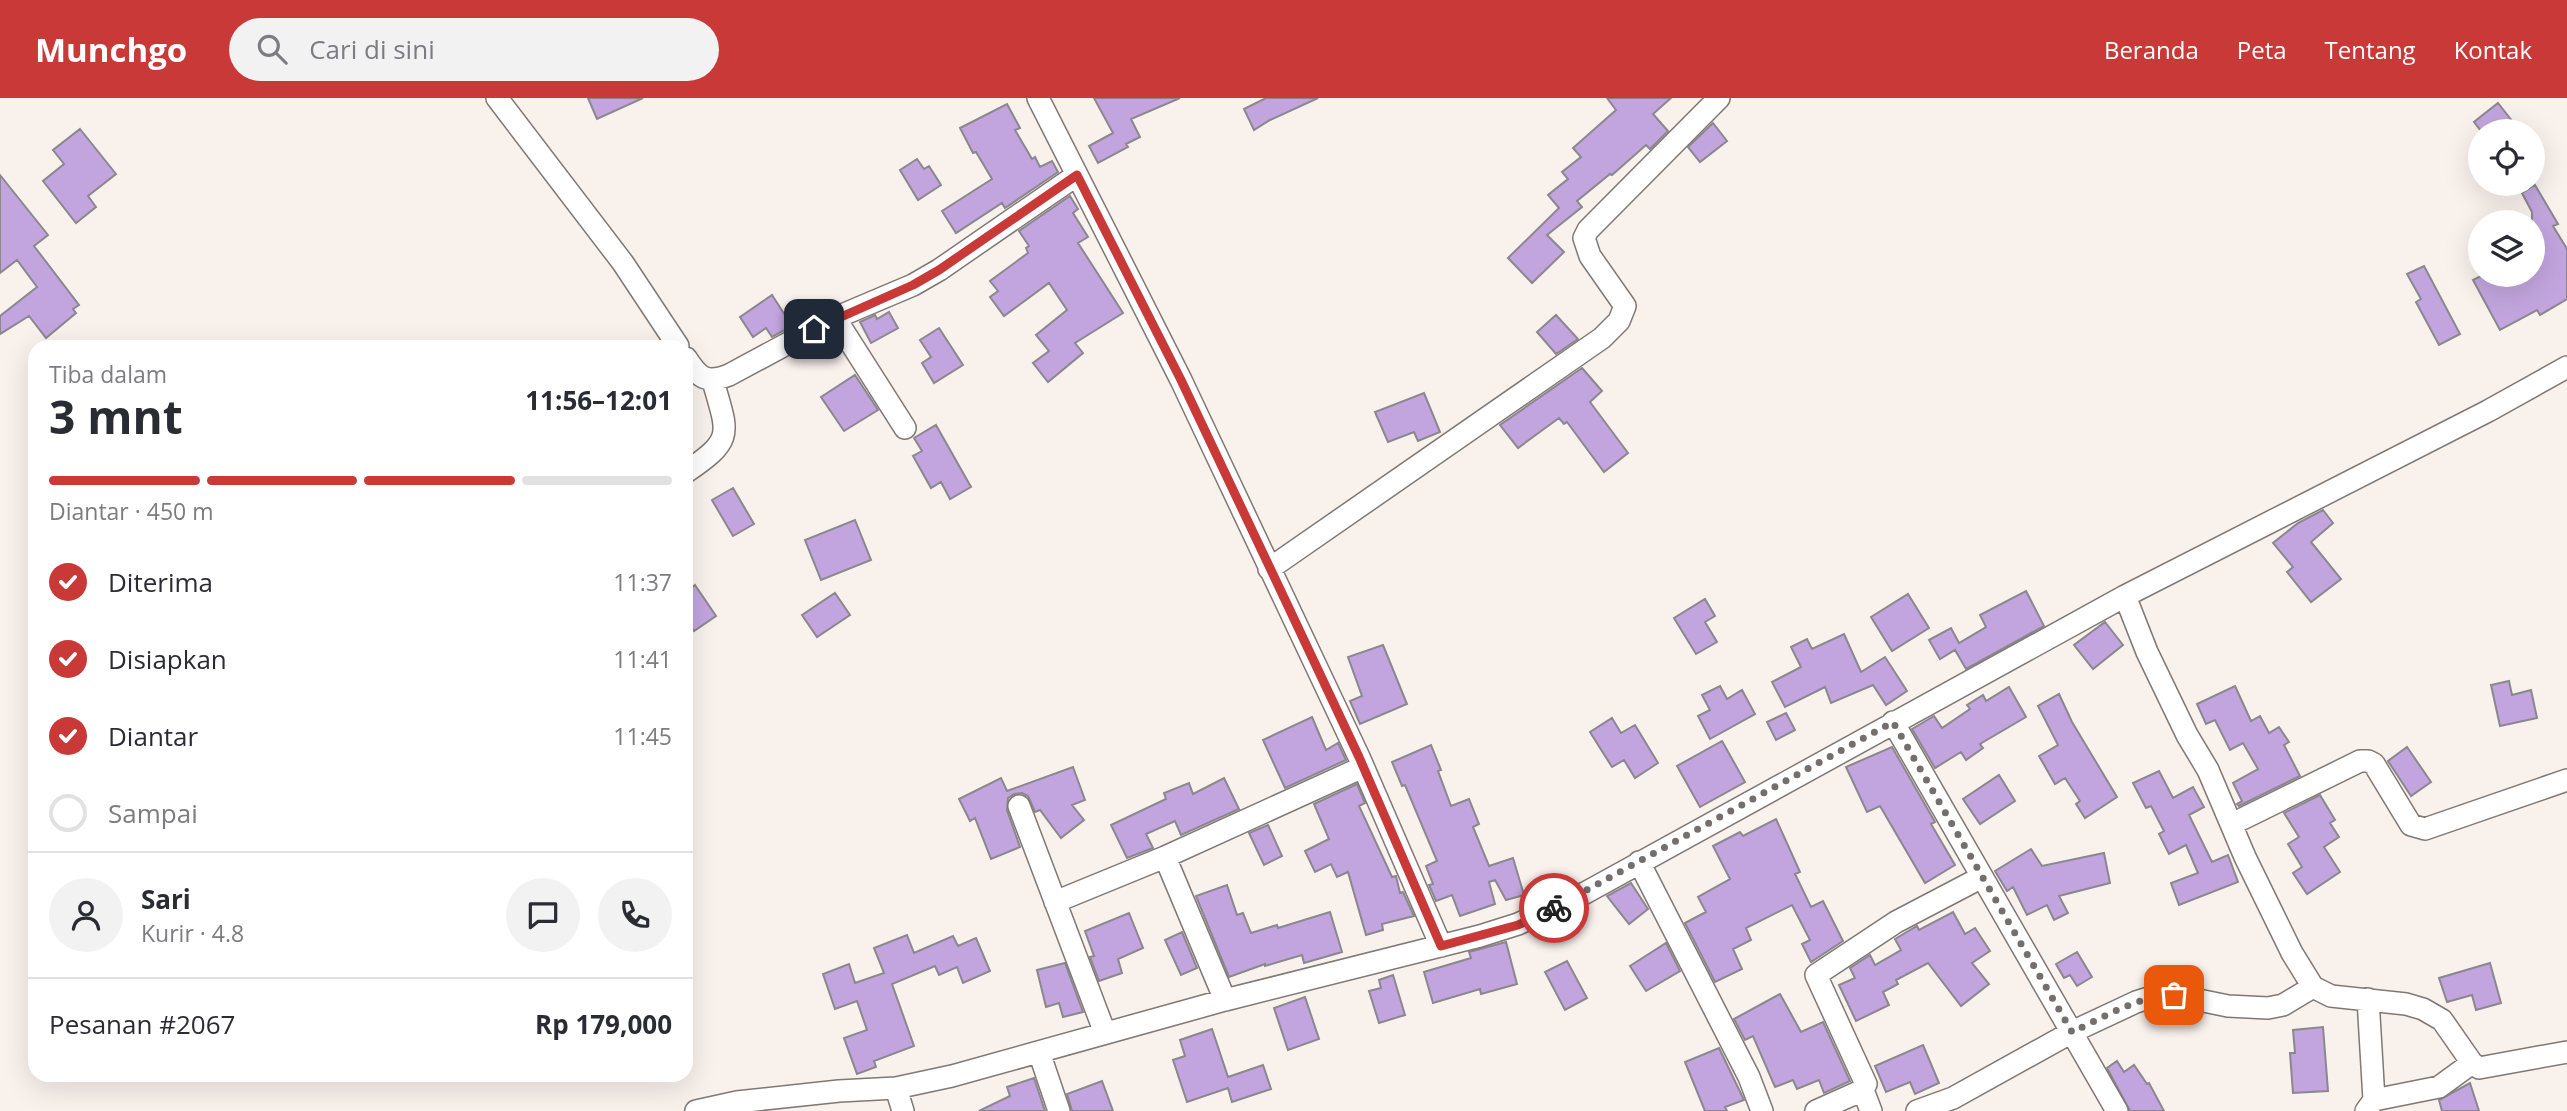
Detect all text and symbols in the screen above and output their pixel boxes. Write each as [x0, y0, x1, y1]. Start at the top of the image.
search box [229, 18, 719, 81]
text: Munchgo [35, 27, 187, 72]
icon: search [253, 30, 291, 68]
text: Cari di sini [309, 31, 435, 67]
text: Beranda [2104, 33, 2199, 66]
text: Peta [2237, 33, 2287, 66]
text: Tentang [2325, 33, 2416, 66]
text: Kontak [2454, 33, 2532, 66]
map controls [2468, 119, 2545, 287]
button: locate [2468, 119, 2545, 196]
button: layers [2468, 210, 2545, 287]
pin [784, 299, 844, 359]
icon: home [795, 310, 833, 348]
text: Tiba dalam [49, 358, 167, 390]
text: 11:56–12:01 [525, 382, 672, 418]
text: 3 mnt [49, 385, 183, 447]
text: Diantar · 450 m [49, 495, 213, 527]
icon: check [49, 563, 87, 601]
text: Diterima [108, 564, 213, 600]
text: 11:37 [613, 566, 672, 598]
icon: check [49, 640, 87, 678]
text: Disiapkan [108, 641, 227, 677]
text: 11:41 [613, 643, 672, 675]
icon: check [49, 717, 87, 755]
text: Diantar [108, 718, 198, 754]
text: 11:45 [613, 720, 672, 752]
text: Sampai [108, 795, 198, 831]
courier [1519, 873, 1589, 943]
button: person [49, 878, 123, 952]
button: chat [506, 878, 580, 952]
button: phone [598, 878, 672, 952]
text: Sari [141, 881, 191, 917]
icon: bike [1535, 889, 1573, 927]
text: Kurir · 4.8 [141, 917, 244, 949]
pin [2144, 965, 2204, 1025]
icon: bag [2155, 976, 2193, 1014]
text: Pesanan #2067 [49, 1006, 235, 1042]
text: Rp 179,000 [535, 1006, 672, 1042]

